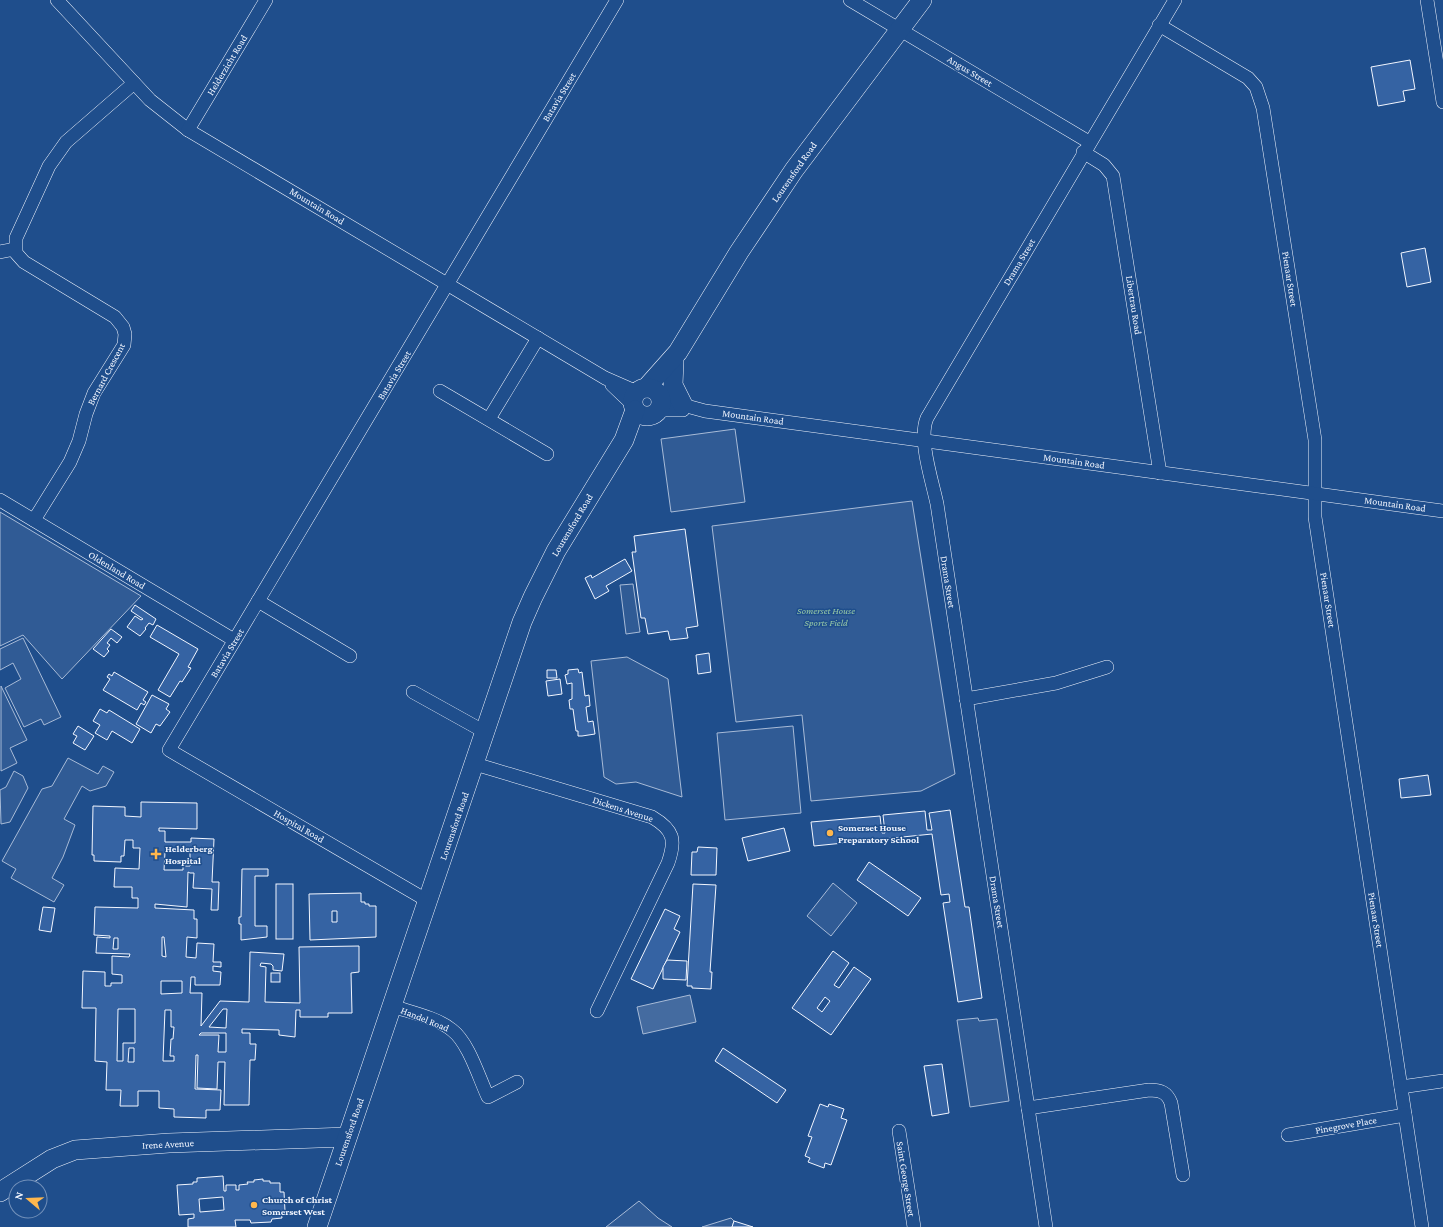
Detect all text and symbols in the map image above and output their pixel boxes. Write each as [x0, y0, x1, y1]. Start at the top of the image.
street label: Helderzicht Road [205, 32, 250, 97]
street label: Angus Street [946, 53, 995, 89]
street label: Batavia Street [540, 70, 578, 123]
street label: Lourensford Road [769, 139, 819, 204]
street label: Mountain Road [288, 185, 347, 227]
street label: Drama Street [1001, 236, 1038, 287]
street label: Pienaar Street [1280, 251, 1300, 308]
street label: Libertrau Road [1124, 275, 1144, 336]
street label: Bernard Crescent [85, 341, 127, 407]
street label: Batavia Street [375, 348, 413, 401]
street label: Mountain Road [722, 407, 785, 427]
street label: Mountain Road [1043, 451, 1106, 471]
street label: Lourensford Road [549, 491, 595, 558]
street label: Mountain Road [1364, 494, 1427, 514]
street label: Oldenland Road [87, 549, 148, 592]
street label: Drama Street [938, 555, 958, 610]
street label: Pienaar Street [1318, 572, 1338, 629]
park label: Somerset House Sports Field [797, 605, 855, 628]
street label: Batavia Street [208, 626, 246, 679]
street label: Lourensford Road [437, 790, 471, 861]
street label: Dickens Avenue [591, 794, 655, 824]
street label: Hospital Road [272, 807, 327, 845]
place label: Somerset House Preparatory School [838, 822, 919, 845]
marker: Somerset House Preparatory School [825, 828, 835, 838]
place label: Helderberg Hospital [165, 843, 212, 866]
marker: Helderberg Hospital [150, 848, 162, 860]
street label: Drama Street [987, 875, 1007, 930]
street label: Pienaar Street [1366, 892, 1386, 949]
street label: Handel Road [399, 1004, 451, 1034]
street label: Lourensford Road [332, 1096, 366, 1167]
street label: Pinegrove Place [1314, 1114, 1378, 1136]
street label: Irene Avenue [142, 1137, 195, 1151]
street label: Saint George Street [895, 1141, 917, 1218]
north arrow [8, 1179, 48, 1219]
text: N [12, 1190, 26, 1201]
place label: Church of Christ Somerset West [262, 1194, 332, 1217]
marker: Church of Christ Somerset West [249, 1200, 259, 1210]

